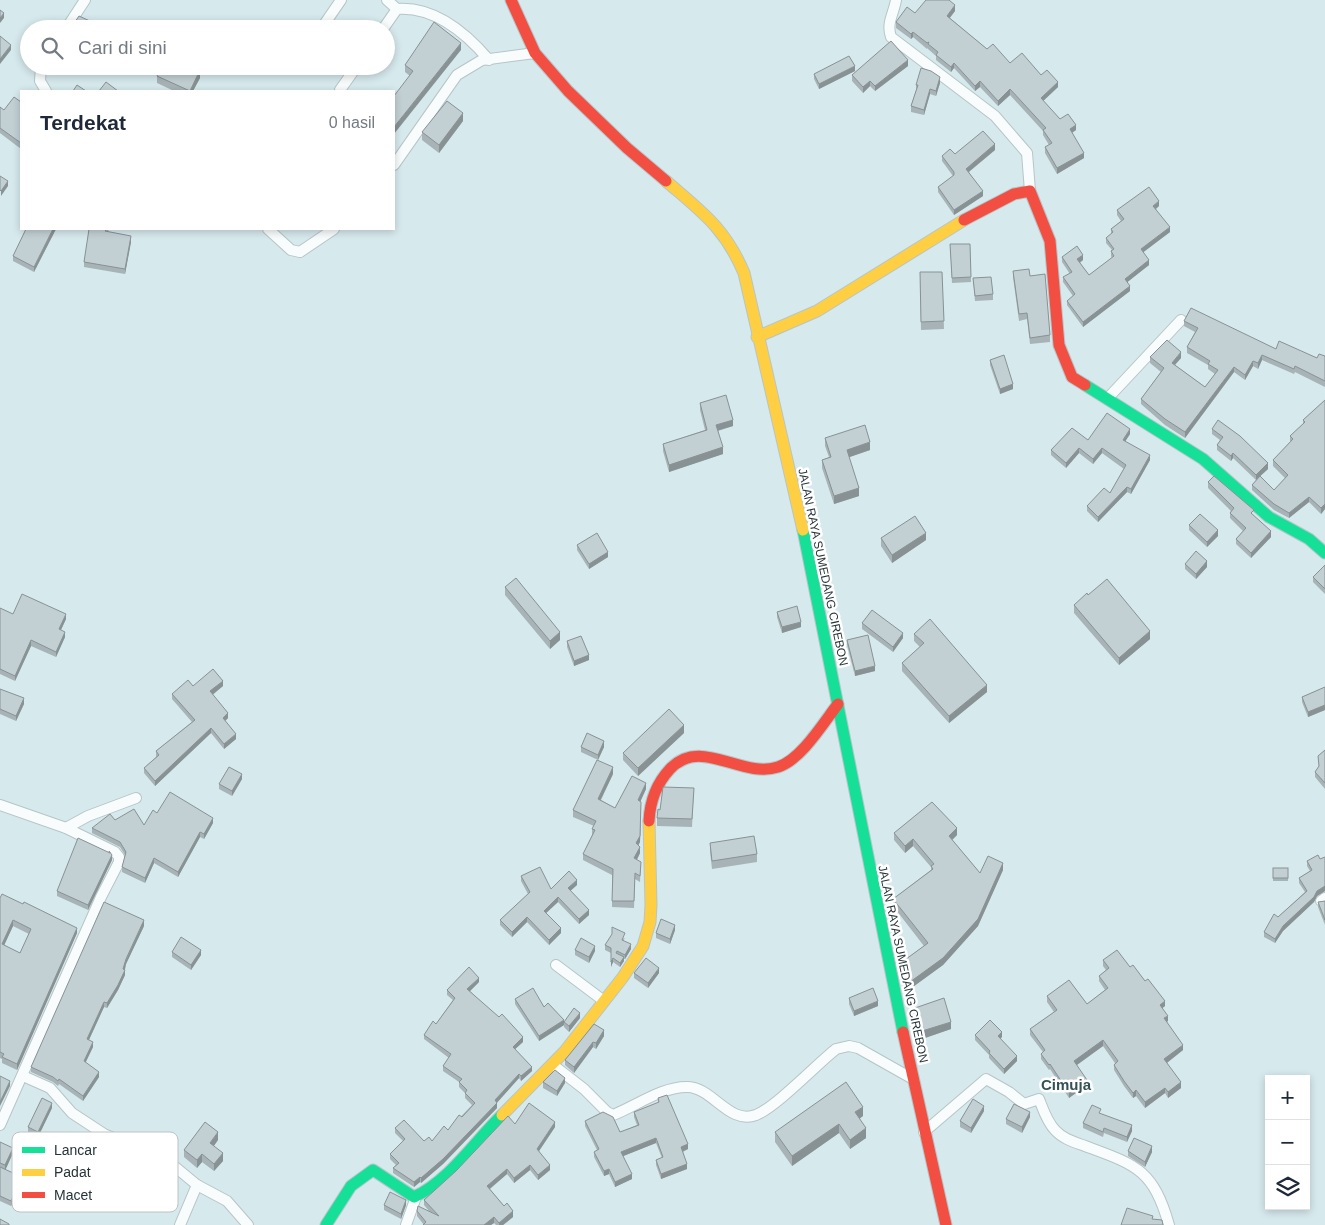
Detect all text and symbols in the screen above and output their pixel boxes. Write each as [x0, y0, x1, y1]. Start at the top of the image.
search box [20, 20, 395, 75]
icon: search [38, 34, 66, 62]
text: Cari di sini [78, 37, 167, 58]
text: Terdekat [40, 111, 126, 134]
text: 0 hasil [329, 114, 375, 131]
street label: JALAN RAYA SUMEDANG CIREBON [795, 467, 851, 667]
street label: JALAN RAYA SUMEDANG CIREBON [875, 864, 931, 1064]
map controls [1265, 1075, 1310, 1210]
button: + [1265, 1075, 1310, 1120]
district label: Cimuja [1041, 1076, 1092, 1093]
button: − [1265, 1120, 1310, 1165]
legend [12, 1132, 178, 1212]
text: Lancar [54, 1142, 97, 1158]
text: Padat [54, 1164, 91, 1180]
button: layers [1265, 1165, 1310, 1210]
text: Macet [54, 1187, 92, 1203]

